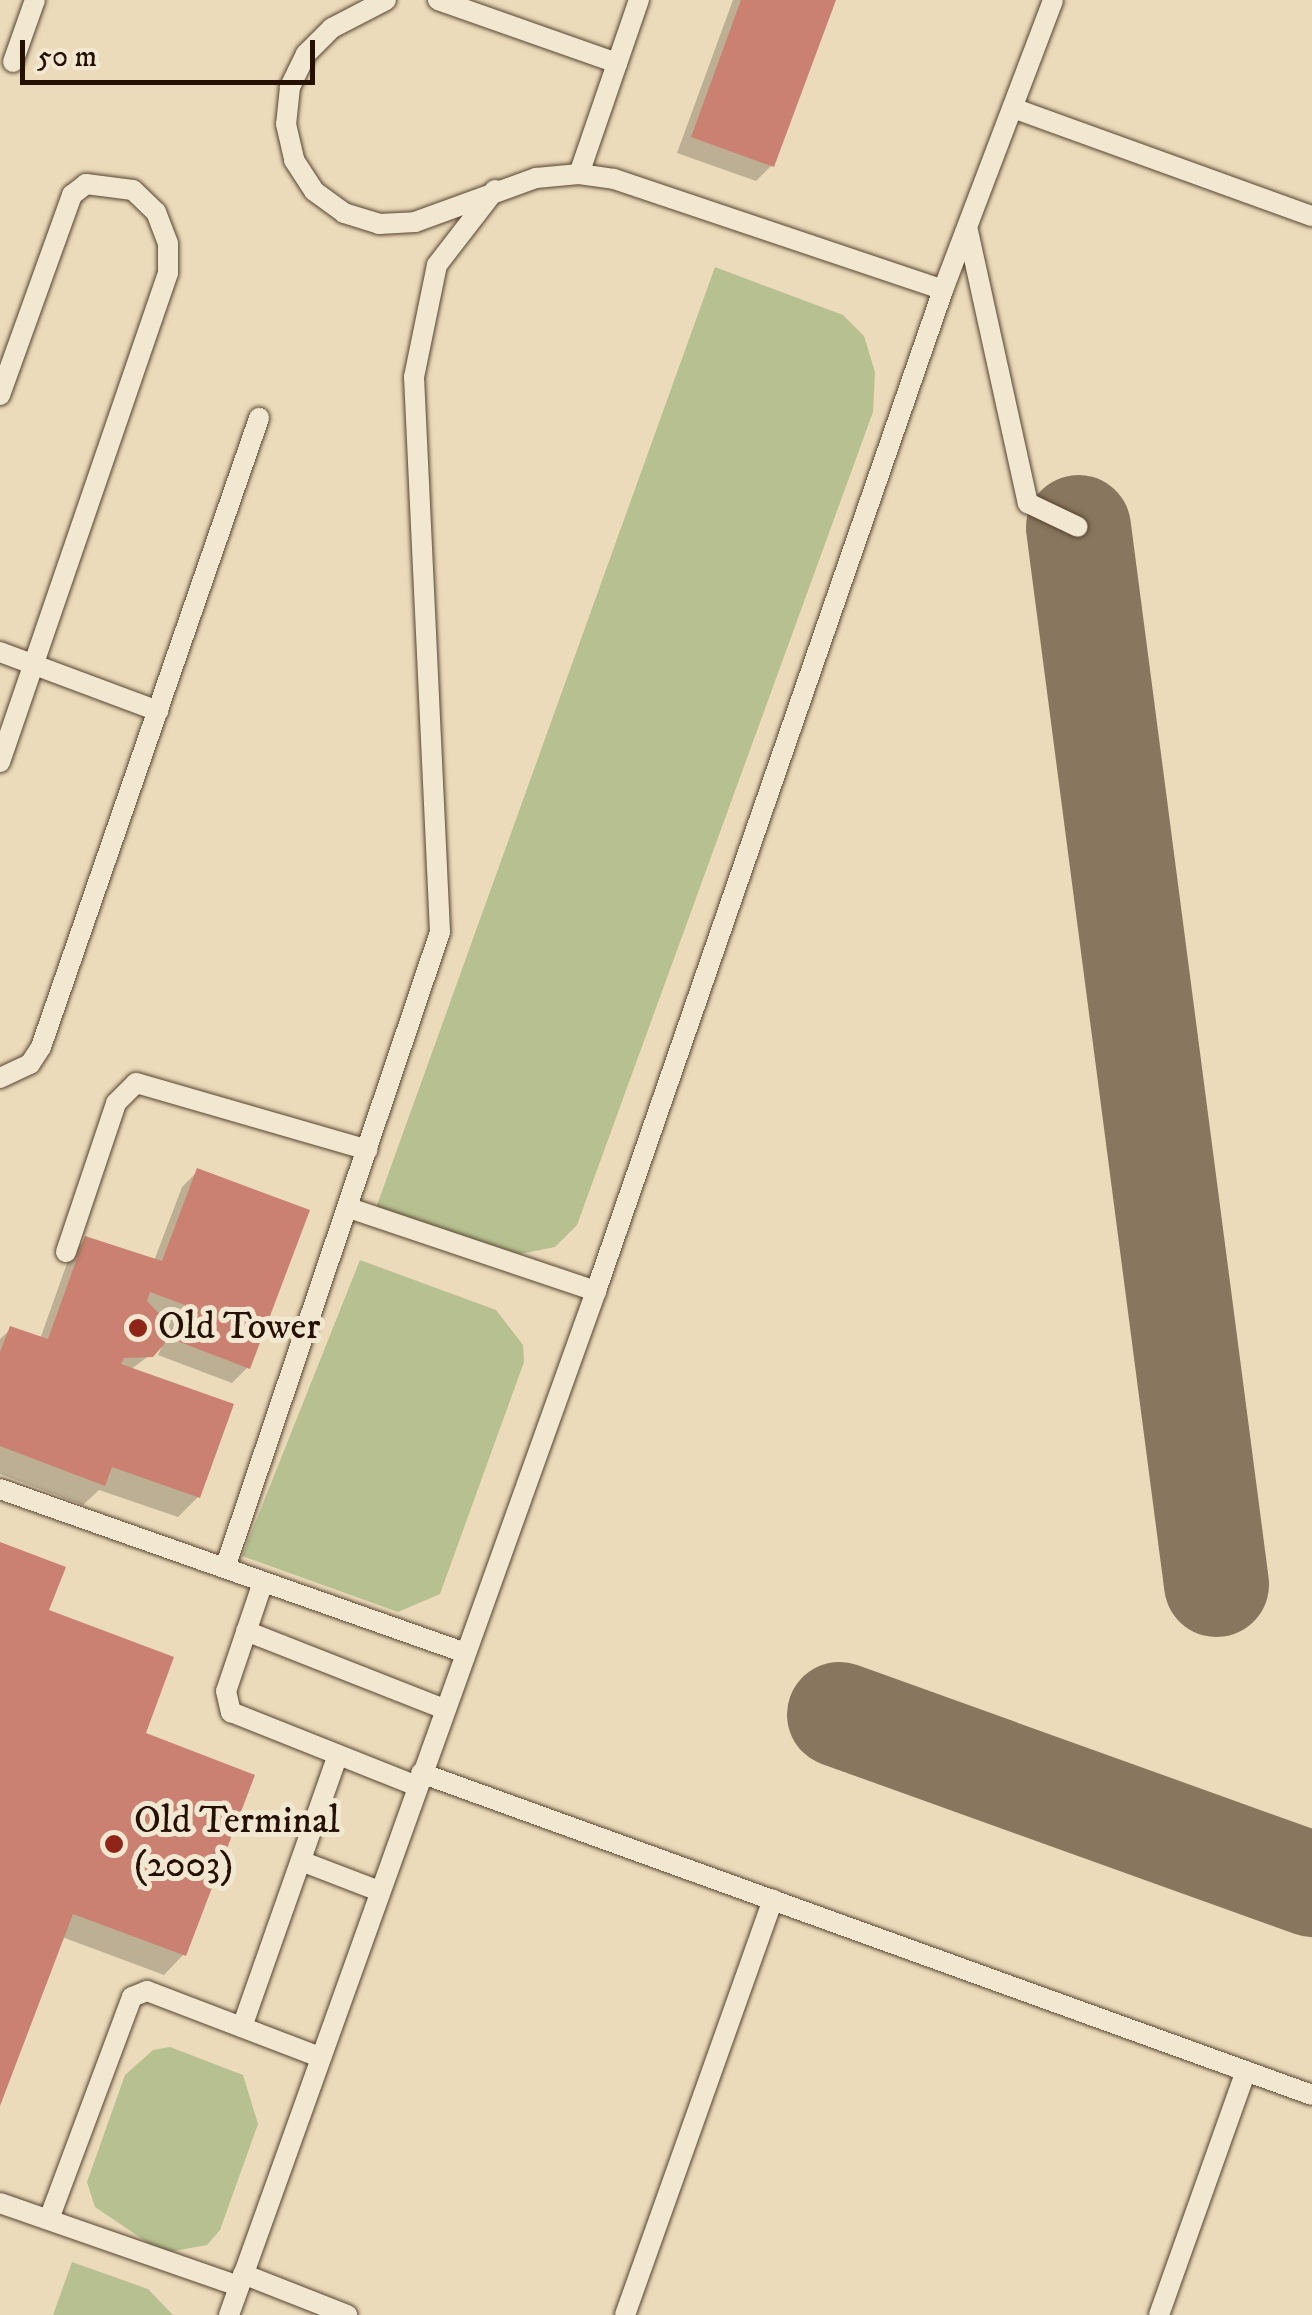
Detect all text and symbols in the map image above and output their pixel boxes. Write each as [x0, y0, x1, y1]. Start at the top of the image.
scale bar [25, 20, 320, 82]
text: 50 m [37, 39, 97, 76]
place label: Old Tower [158, 1305, 320, 1351]
marker: Old Tower [127, 1317, 149, 1339]
place label: Old Terminal (2003) [134, 1799, 340, 1888]
marker: Old Terminal (2003) [103, 1833, 125, 1855]

